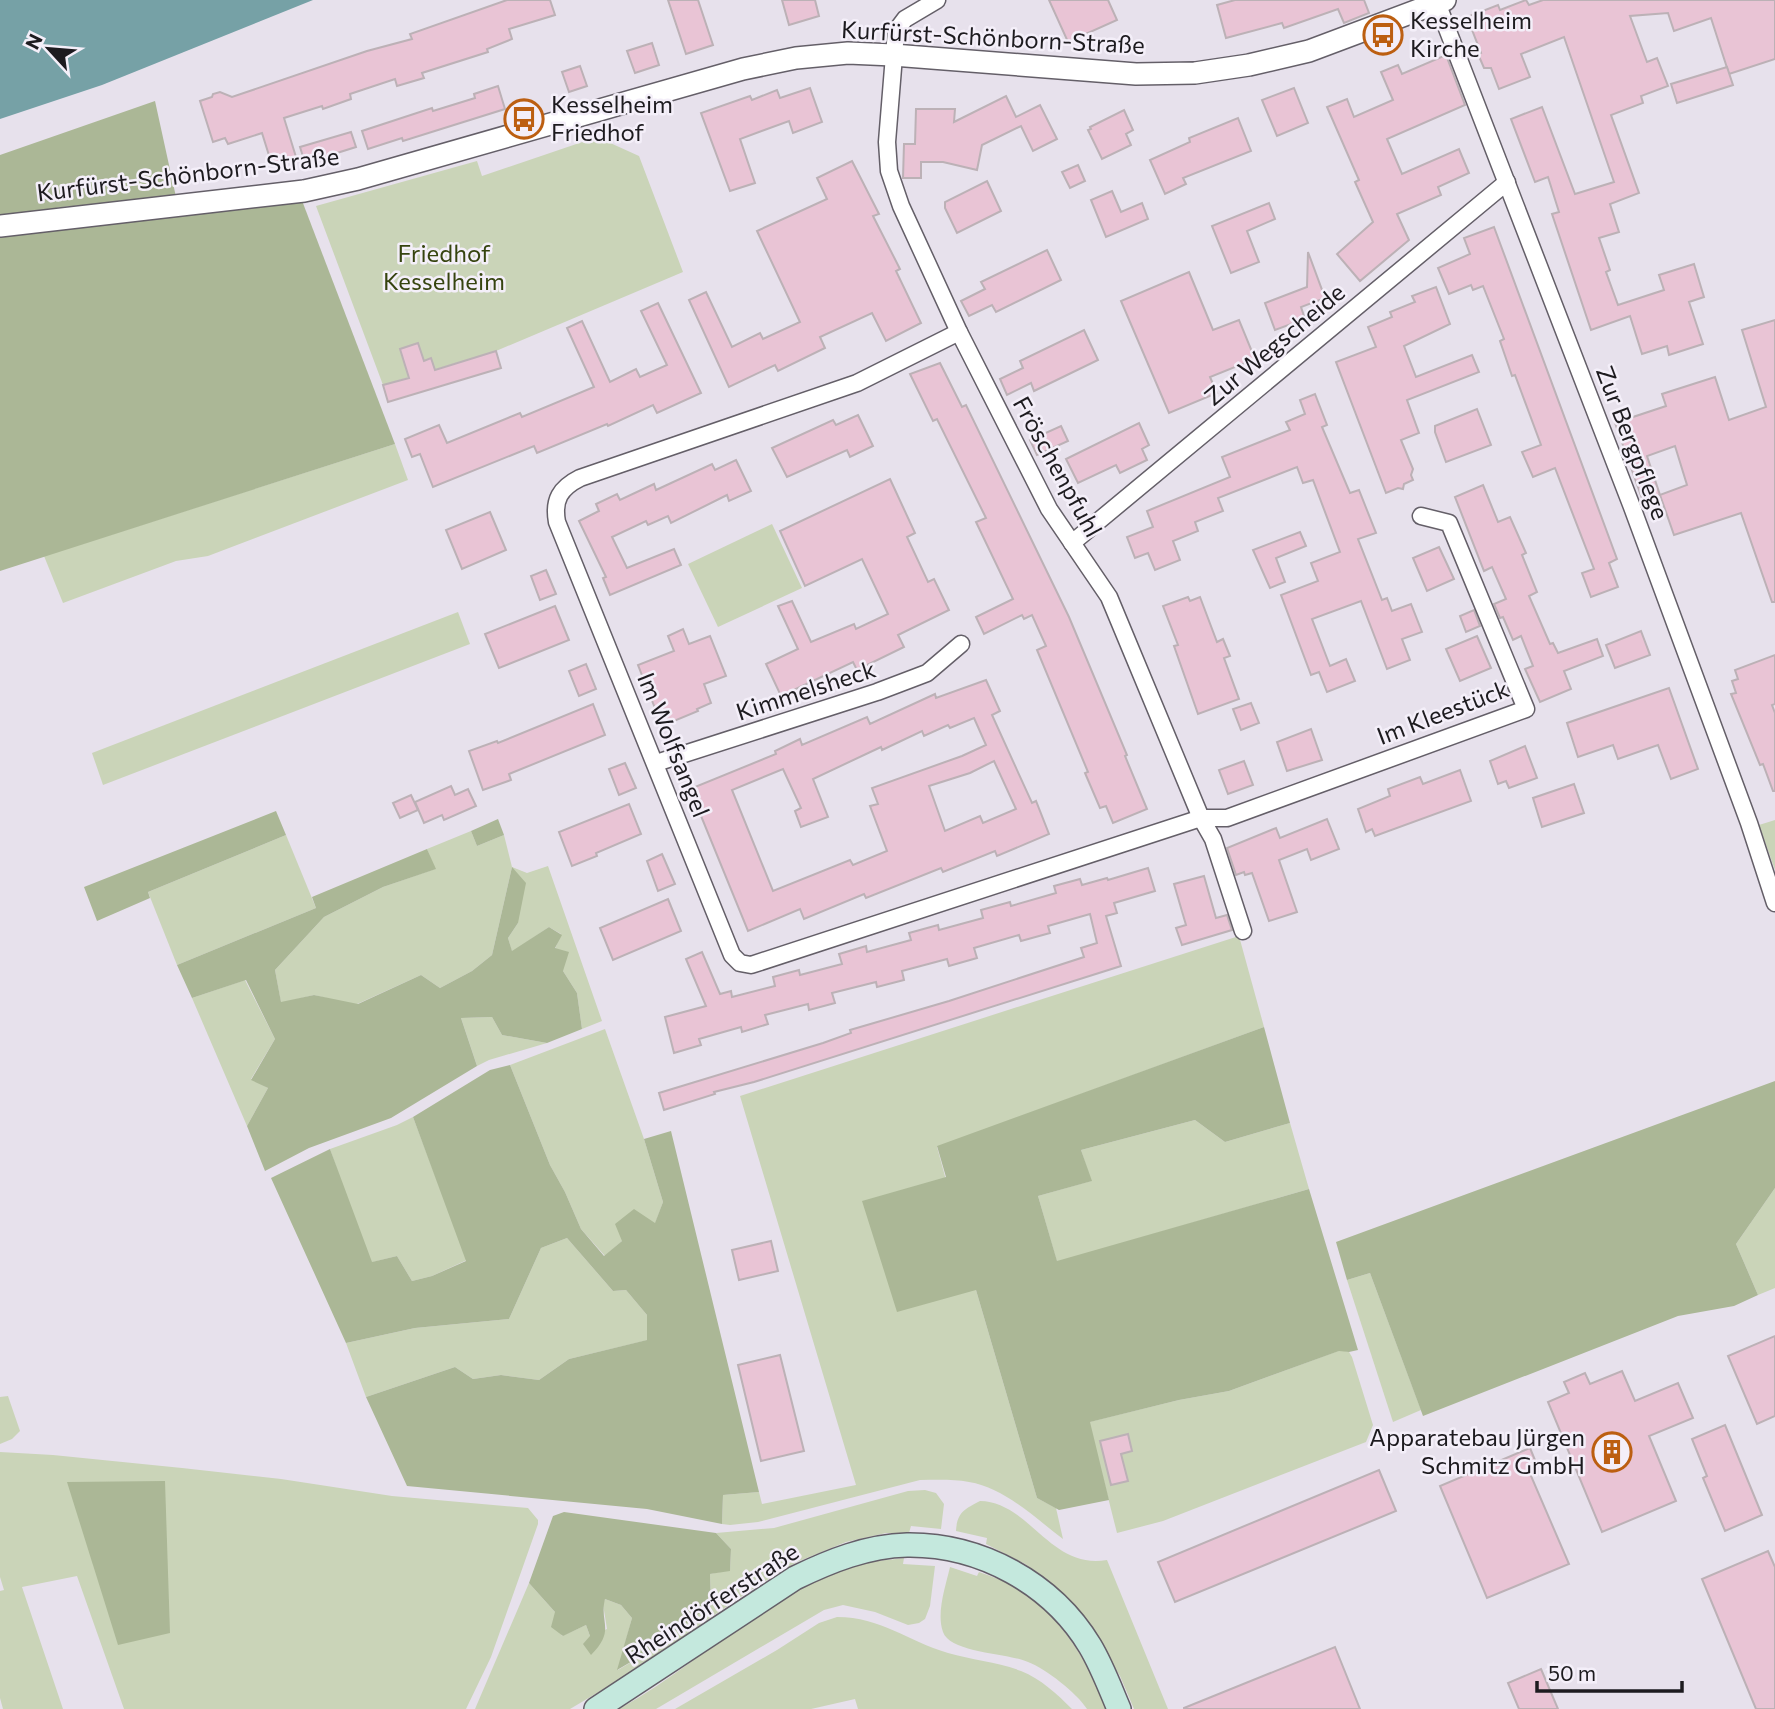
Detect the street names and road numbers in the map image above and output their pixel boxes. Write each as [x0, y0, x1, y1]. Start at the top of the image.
street label: Kurfürst-Schönborn-Straße [840, 14, 1146, 59]
street label: Kurfürst-Schönborn-Straße [35, 141, 341, 206]
street label: Zur Wegscheide [1198, 277, 1350, 411]
street label: Zur Bergpflege [1591, 362, 1676, 523]
street label: Fröschenpfuhl [1008, 391, 1109, 542]
street label: Kimmelsheck [732, 653, 879, 726]
street label: Im Wolfsangel [632, 668, 717, 821]
street label: Im Kleestück [1372, 673, 1512, 750]
street label: Rheindörferstraße [619, 1536, 803, 1670]

